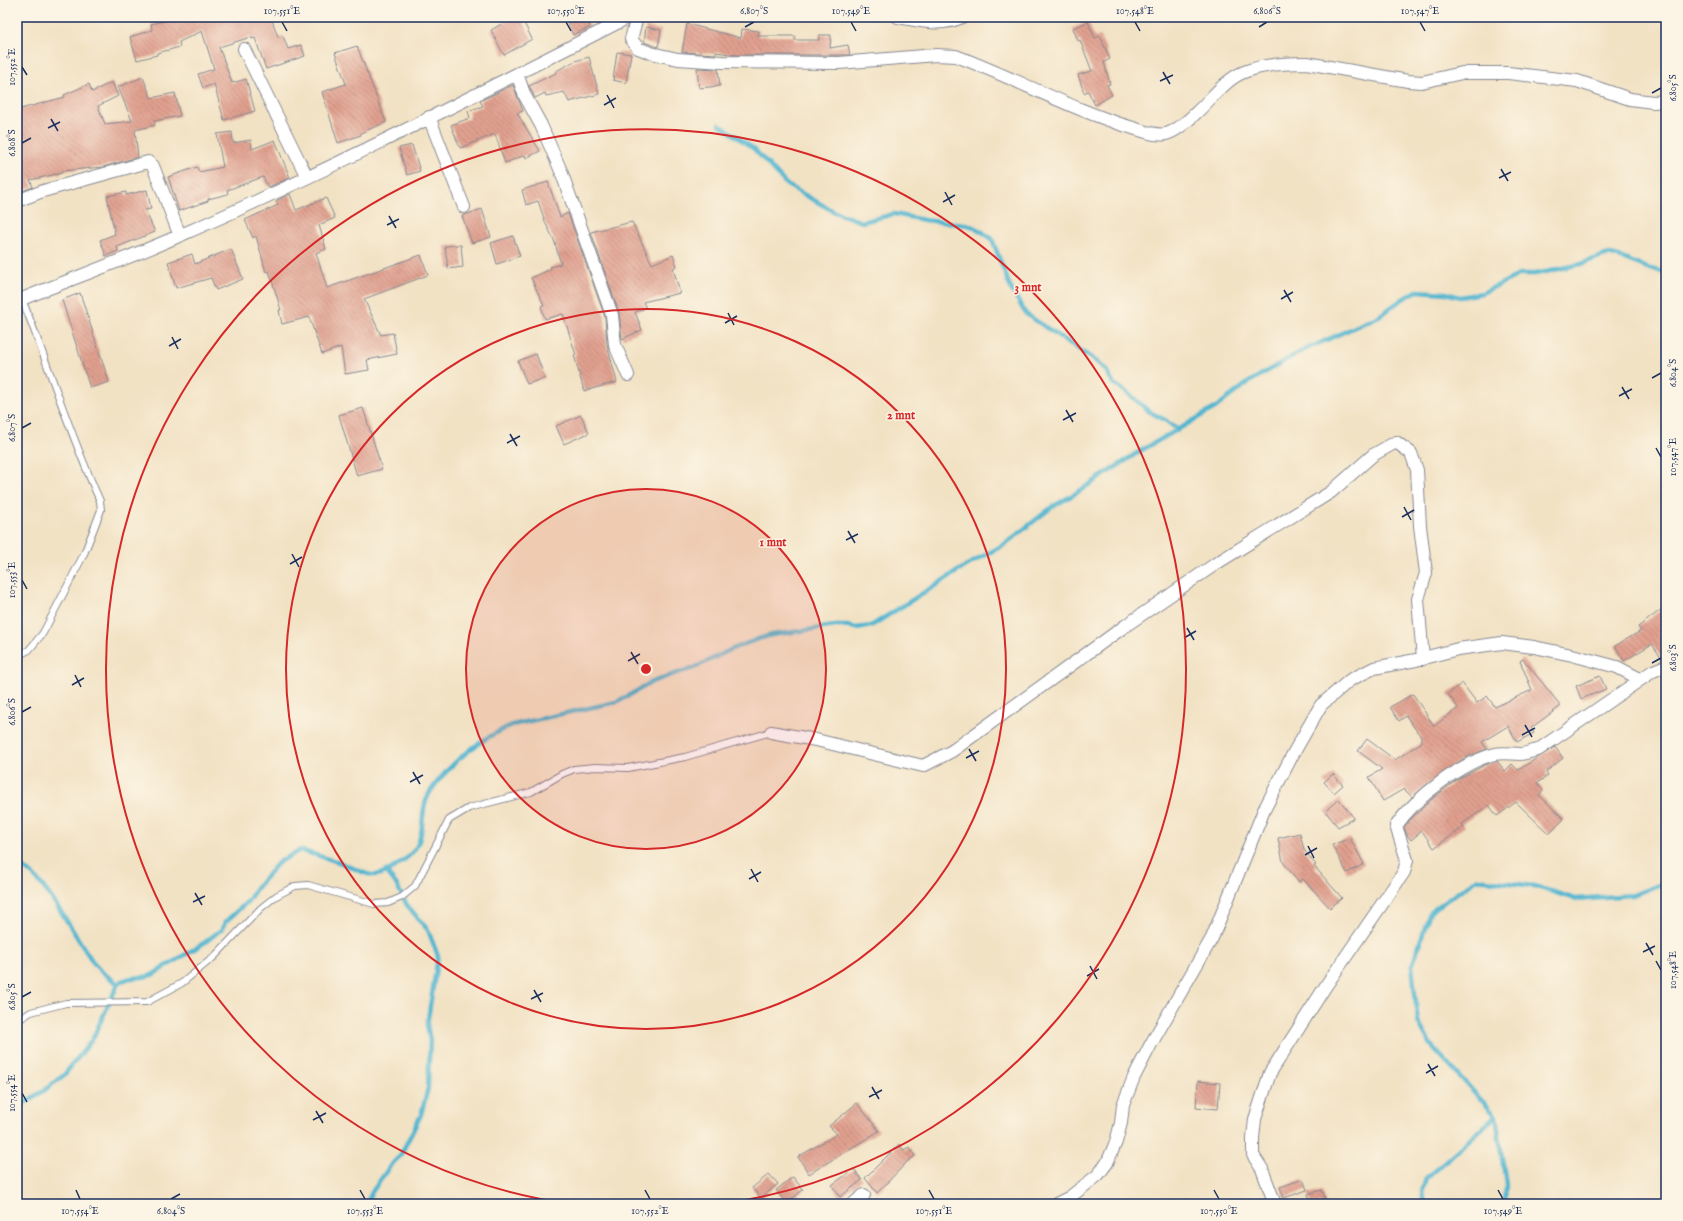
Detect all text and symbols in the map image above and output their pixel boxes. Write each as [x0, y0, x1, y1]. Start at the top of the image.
text: 107.551°E [264, 5, 300, 18]
text: 107.550°E [547, 5, 585, 18]
text: 6.807°S [740, 5, 768, 18]
text: 107.549°E [832, 5, 870, 18]
text: 107.548°E [1116, 5, 1154, 18]
text: 6.806°S [1253, 5, 1281, 18]
text: 107.547°E [1401, 5, 1439, 18]
text: 107.552°E [6, 48, 19, 86]
text: 6.805°S [1667, 74, 1680, 102]
text: 6.808°S [6, 129, 19, 157]
text: 3 mnt [1015, 280, 1042, 295]
text: 6.804°S [1667, 359, 1680, 387]
text: 2 mnt [887, 408, 916, 423]
text: 6.807°S [6, 414, 19, 442]
text: 107.547°E [1667, 438, 1680, 476]
text: 1 mnt [760, 535, 787, 550]
text: 107.553°E [6, 562, 19, 598]
text: 6.803°S [1667, 644, 1680, 672]
centre of rings [639, 662, 653, 676]
text: 6.806°S [6, 698, 19, 726]
text: 107.548°E [1667, 951, 1680, 989]
text: 6.805°S [6, 983, 19, 1011]
text: 107.554°E [6, 1074, 19, 1112]
text: 107.554°E [61, 1205, 99, 1218]
text: 6.804°S [157, 1205, 185, 1218]
text: 107.553°E [347, 1205, 383, 1218]
text: 107.552°E [631, 1205, 669, 1218]
text: 107.551°E [916, 1205, 952, 1218]
text: 107.550°E [1200, 1205, 1238, 1218]
text: 107.549°E [1484, 1205, 1522, 1218]

